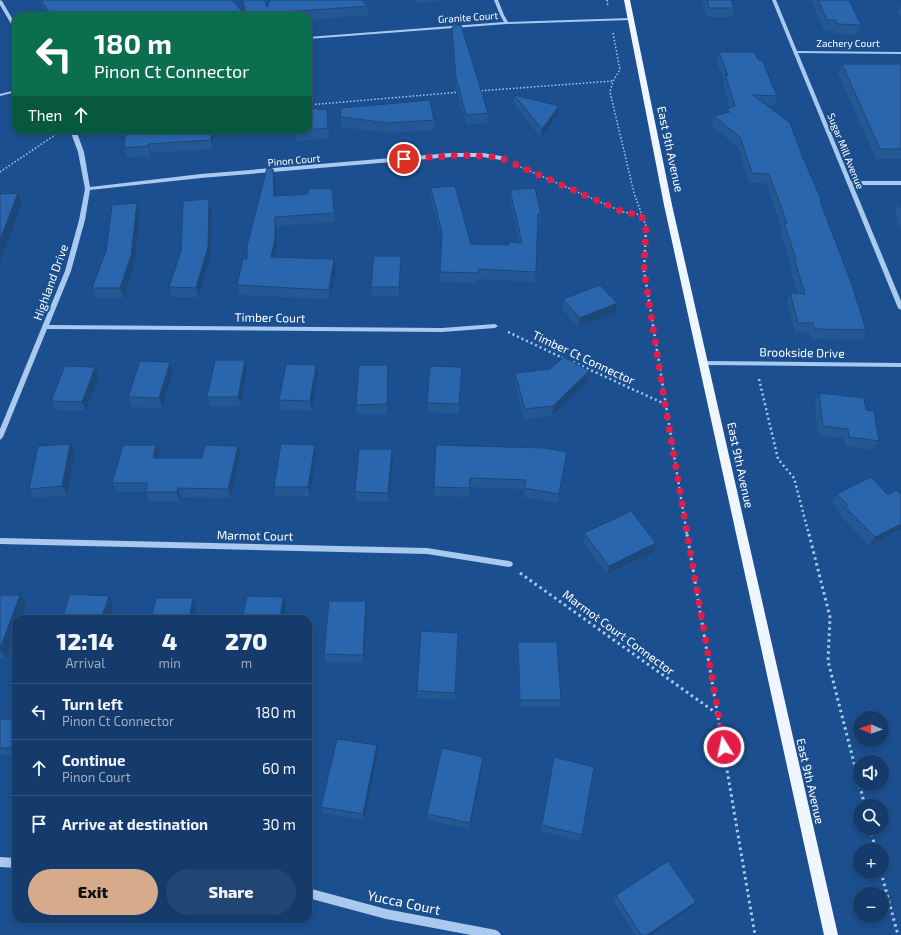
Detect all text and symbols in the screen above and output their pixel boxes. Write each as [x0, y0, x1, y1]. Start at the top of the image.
street label: Granite Court [437, 9, 499, 25]
text: 180 m [94, 26, 172, 60]
icon: left [28, 28, 80, 80]
street label: Zachery Court [816, 37, 880, 49]
text: Pinon Ct Connector [94, 60, 249, 82]
icon: ahead [70, 104, 92, 126]
street label: East 9th Avenue [655, 105, 687, 193]
text: Then [28, 106, 62, 124]
street label: Sugar Mill Avenue [825, 111, 867, 191]
pin [387, 142, 421, 176]
icon: arrive [393, 148, 415, 170]
street label: Pinon Court [267, 152, 321, 168]
street label: Highland Drive [30, 242, 70, 322]
street label: Timber Court [234, 309, 306, 325]
street label: Timber Ct Connector [531, 327, 637, 387]
street label: Brookside Drive [759, 344, 845, 360]
street label: East 9th Avenue [725, 421, 757, 509]
street label: Marmot Court [217, 527, 294, 543]
street label: Marmot Court Connector [560, 587, 678, 677]
text: 12:14 [56, 626, 114, 655]
text: 4 [162, 626, 177, 655]
text: 270 [225, 626, 268, 655]
text: Arrival [65, 655, 105, 671]
text: min [159, 655, 181, 671]
text: m [241, 655, 252, 671]
text: Turn left [62, 695, 123, 713]
icon: left [28, 701, 50, 723]
text: 180 m [255, 703, 296, 721]
north arrow [853, 711, 889, 747]
map controls [853, 711, 889, 923]
text: Pinon Ct Connector [62, 713, 174, 729]
position arrow [703, 726, 745, 768]
street label: East 9th Avenue [794, 737, 828, 825]
text: Continue [62, 751, 125, 769]
button: sound [853, 755, 889, 791]
icon: ahead [28, 757, 50, 779]
text: 60 m [262, 759, 296, 777]
text: Pinon Court [62, 769, 131, 785]
button: search [853, 799, 889, 835]
icon: arrive [28, 813, 50, 835]
text: Arrive at destination [62, 815, 208, 833]
text: 30 m [262, 815, 296, 833]
button: + [853, 843, 889, 879]
button: Exit [28, 869, 158, 915]
button: Share [166, 869, 296, 915]
street label: Yucca Court [366, 886, 442, 918]
button: − [853, 887, 889, 923]

